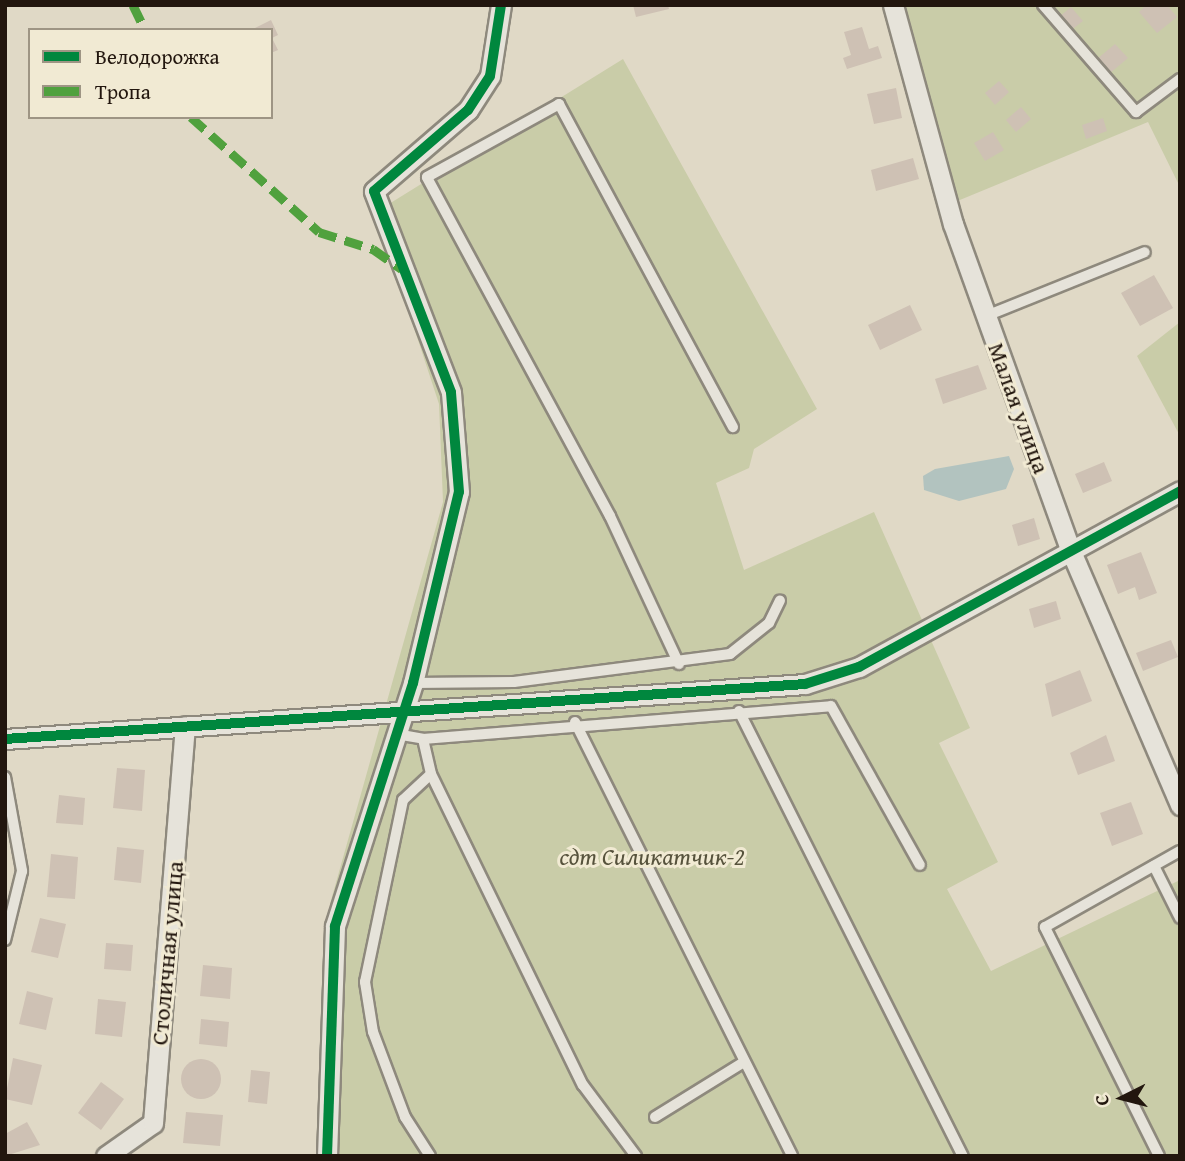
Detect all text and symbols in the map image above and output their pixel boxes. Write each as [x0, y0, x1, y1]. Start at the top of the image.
legend [28, 28, 273, 119]
text: Велодорожка [95, 41, 220, 72]
text: Тропа [95, 76, 151, 107]
street label: Малая улица [982, 339, 1056, 477]
park label: сдт Силикатчик-2 [559, 843, 745, 871]
street label: Столичная улица [145, 860, 189, 1046]
north arrow [1087, 1063, 1157, 1133]
text: С [1087, 1093, 1116, 1107]

